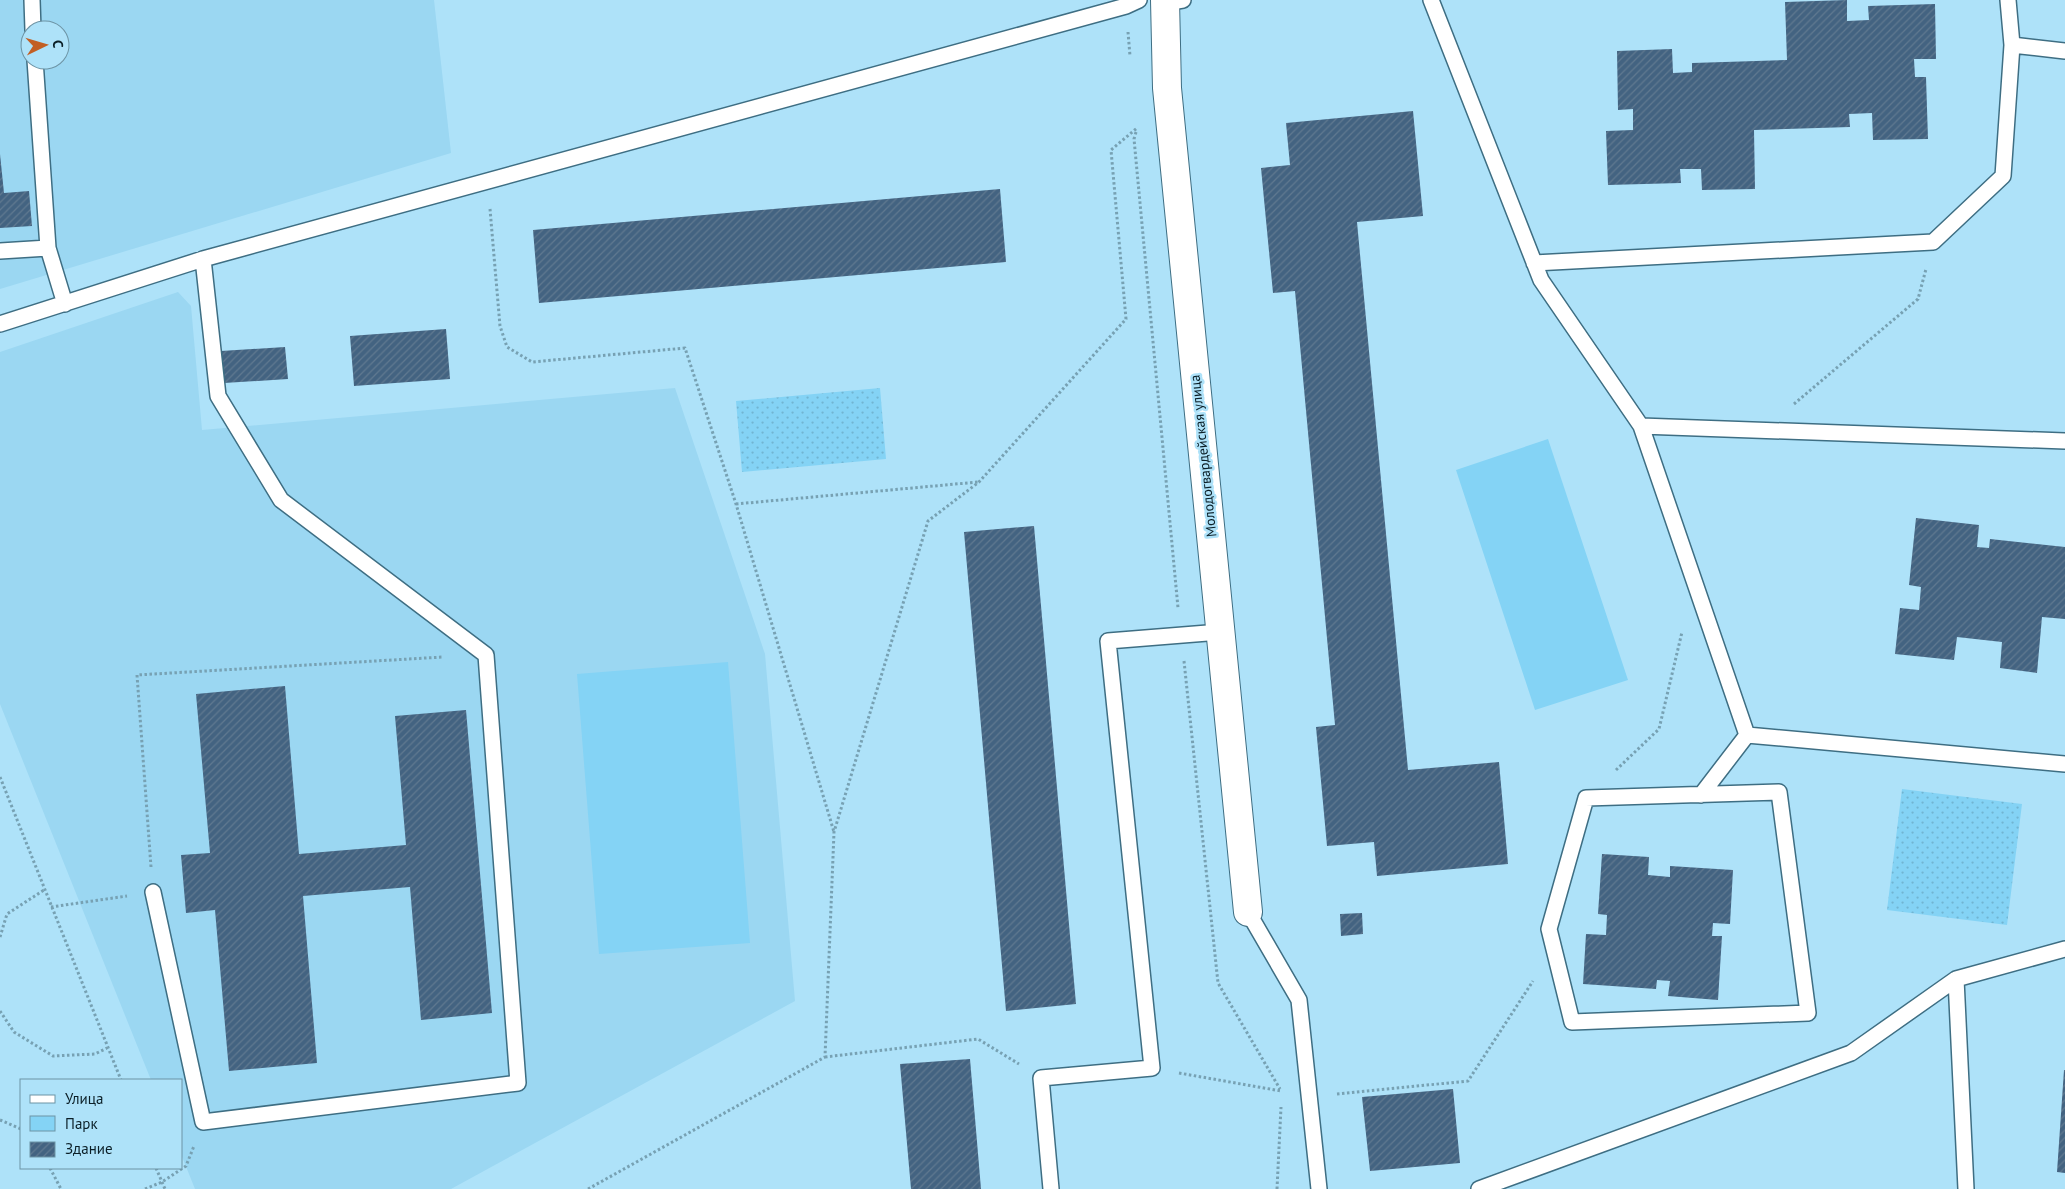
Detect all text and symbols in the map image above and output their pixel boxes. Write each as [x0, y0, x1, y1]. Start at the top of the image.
north arrow [20, 20, 70, 70]
text: С [49, 39, 67, 49]
street label: Молодогвардейская улица [1186, 374, 1220, 538]
legend [20, 1079, 182, 1169]
text: Улица [65, 1089, 103, 1108]
text: Парк [65, 1114, 98, 1133]
text: Здание [65, 1139, 113, 1158]

